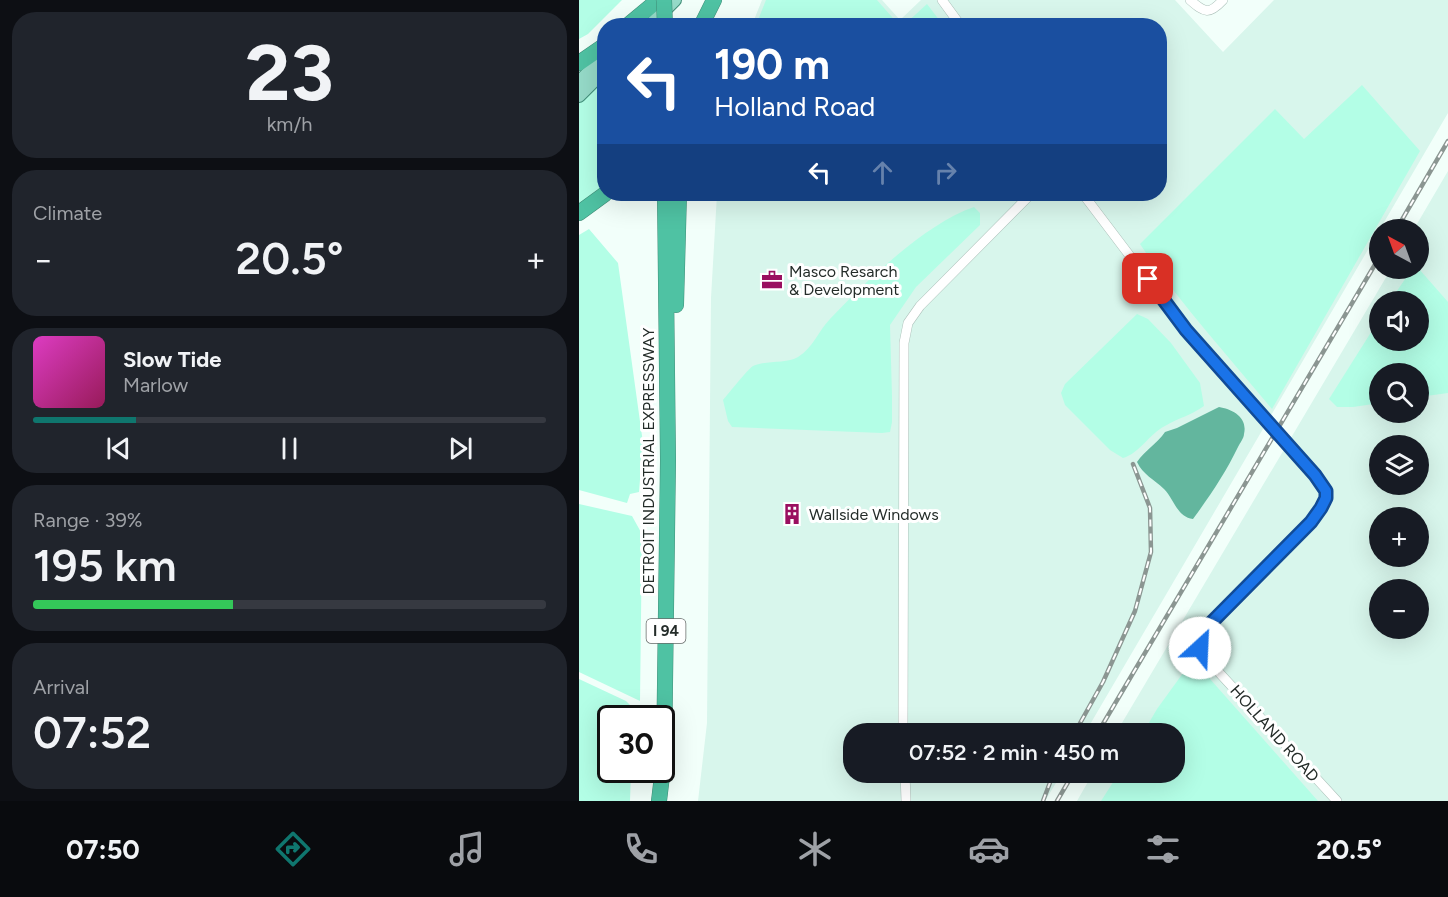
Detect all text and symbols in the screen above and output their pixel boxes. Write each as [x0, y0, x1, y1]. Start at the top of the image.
text: 23 [245, 26, 334, 120]
text: 190 m [714, 39, 830, 90]
icon: left [615, 42, 693, 120]
text: Holland Road [714, 90, 875, 123]
text: km/h [267, 112, 312, 136]
icon: left [803, 156, 836, 189]
icon: ahead [866, 156, 899, 189]
icon: right [929, 156, 962, 189]
text: Climate [33, 201, 102, 225]
north arrow [1369, 219, 1429, 279]
map controls [1369, 219, 1429, 639]
text: 20.5° [235, 231, 344, 285]
text: − [33, 240, 54, 279]
text: + [525, 240, 546, 279]
pin [1122, 253, 1173, 304]
place label: Masco Resarch & Development [789, 262, 899, 299]
icon: arrive [1131, 262, 1164, 295]
office icon: Masco Resarch & Development [760, 268, 784, 292]
button: sound [1369, 291, 1429, 351]
street label: DETROIT INDUSTRIAL EXPRESSWAY [639, 327, 658, 594]
text: Slow Tide [123, 346, 222, 373]
button: search [1369, 363, 1429, 423]
text: Marlow [123, 373, 188, 397]
icon: previous [102, 432, 135, 465]
icon: pause [273, 432, 306, 465]
icon: next [444, 432, 477, 465]
button: layers [1369, 435, 1429, 495]
building icon: Wallside Windows [780, 502, 804, 526]
place label: Wallside Windows [809, 505, 939, 524]
button: + [1369, 507, 1429, 567]
text: Range · 39% [33, 508, 142, 532]
text: 195 km [33, 538, 177, 592]
button: − [1369, 579, 1429, 639]
position arrow [1168, 616, 1232, 680]
road number: I 94 [647, 619, 685, 643]
text: Arrival [33, 675, 89, 699]
street label: HOLLAND ROAD [1226, 681, 1323, 786]
text: 07:52 [33, 705, 151, 759]
speed limit sign: 30 [597, 705, 675, 783]
text: 07:52 · 2 min · 450 m [909, 739, 1119, 766]
icon: directions [272, 828, 314, 870]
icon: music [446, 828, 488, 870]
icon: phone [620, 828, 662, 870]
icon: climate [794, 828, 836, 870]
icon: car [968, 828, 1010, 870]
icon: filters [1142, 828, 1184, 870]
text: 07:50 [66, 833, 140, 866]
text: 20.5° [1316, 833, 1382, 866]

